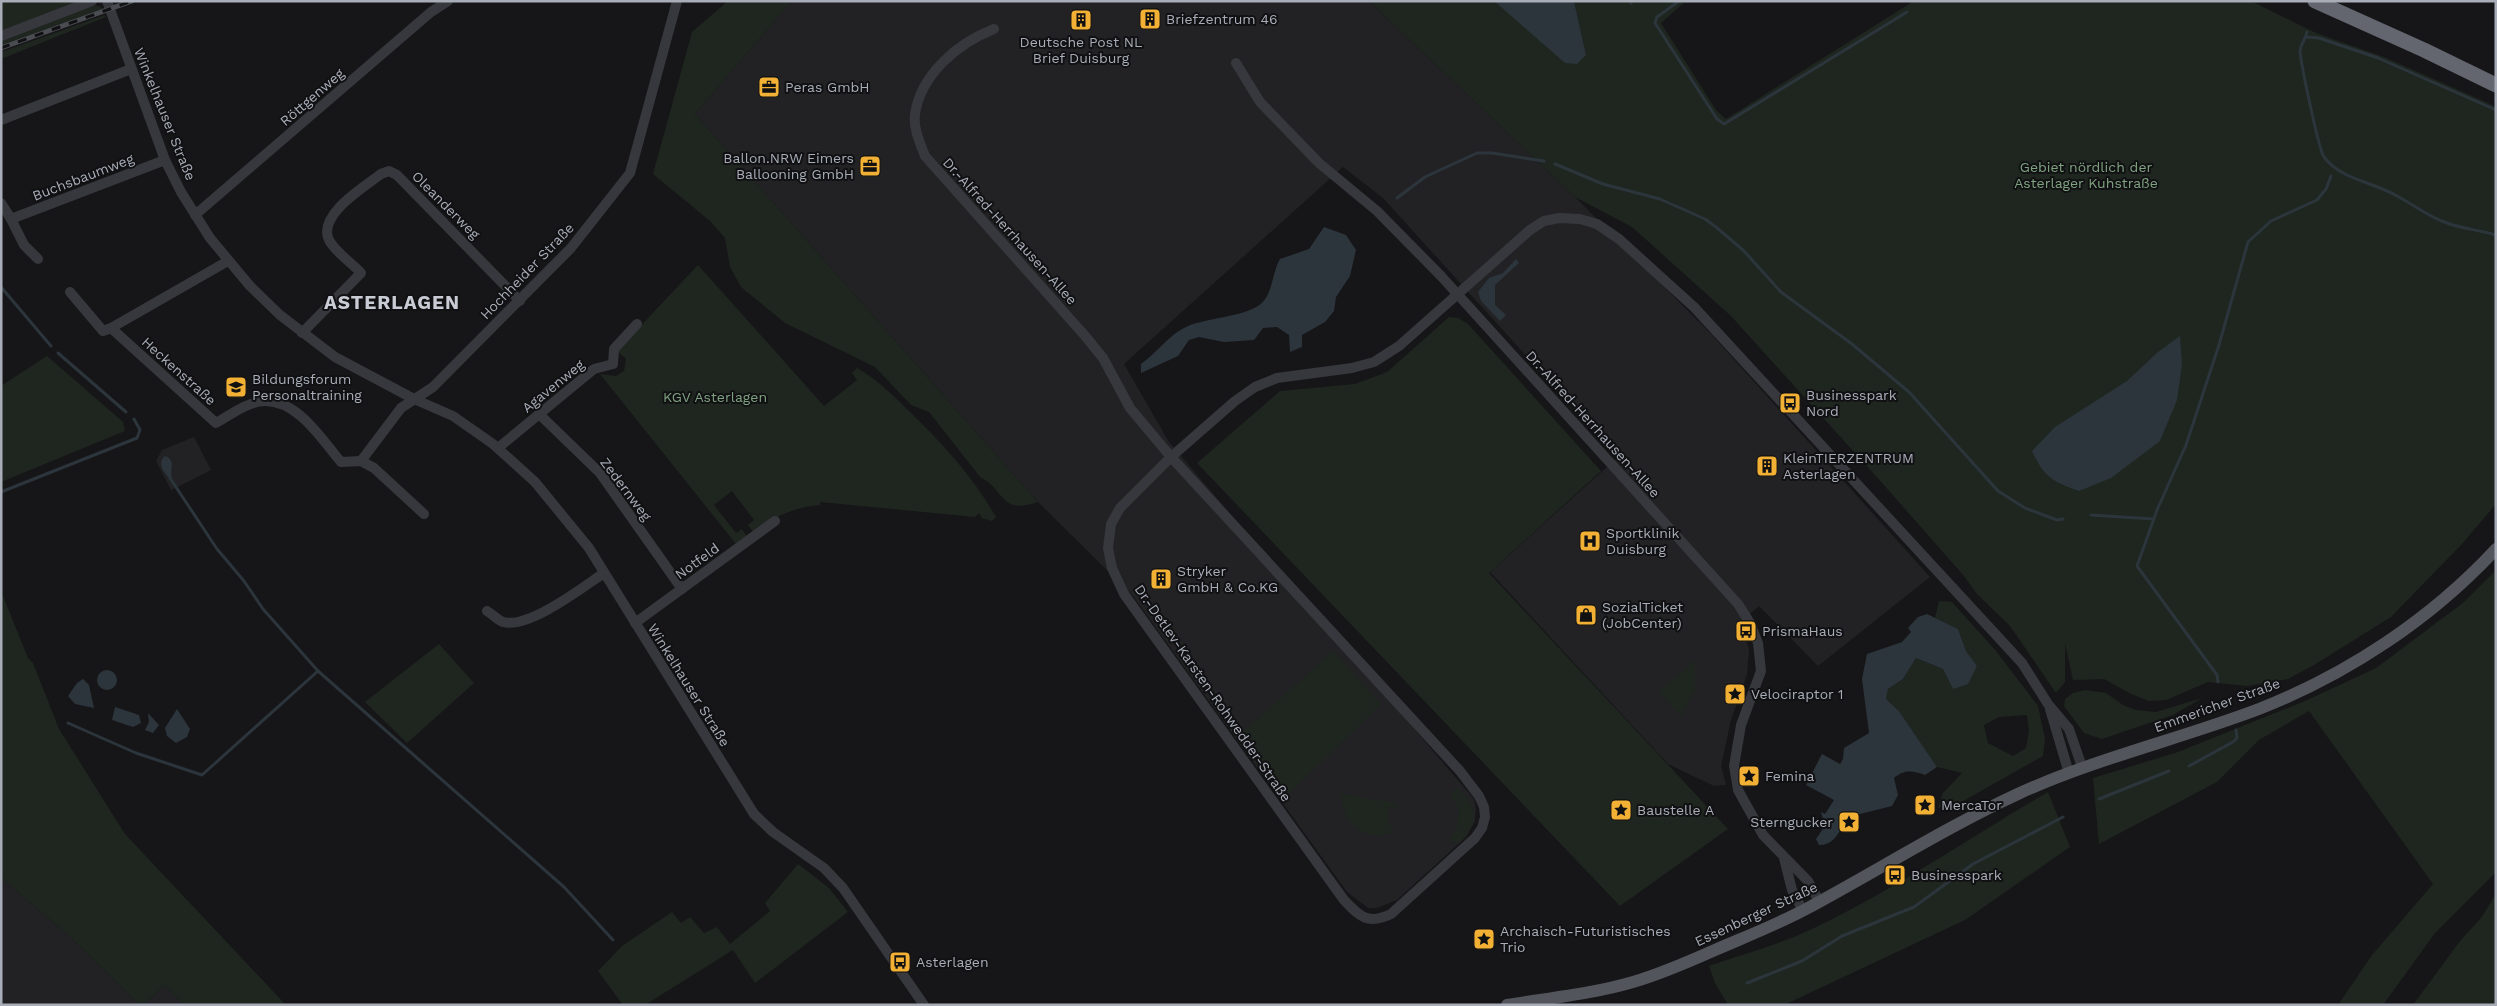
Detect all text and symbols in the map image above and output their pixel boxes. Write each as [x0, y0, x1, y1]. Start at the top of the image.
building icon: Briefzentrum 46 [1138, 7, 1162, 31]
building icon: Deutsche Post NL Brief Duisburg [1069, 8, 1093, 32]
place label: Briefzentrum 46 [1166, 11, 1278, 27]
place label: Deutsche Post NL Brief Duisburg [1020, 34, 1142, 66]
street label: Winkelhauser Straße [131, 45, 199, 183]
street label: Röttgenweg [277, 65, 348, 129]
office icon: Peras GmbH [757, 75, 781, 99]
place label: Peras GmbH [785, 79, 870, 95]
street label: Buchsbaumweg [30, 150, 136, 204]
place label: Ballon.NRW Eimers Ballooning GmbH [723, 150, 854, 182]
office icon: Ballon.NRW Eimers Ballooning GmbH [858, 154, 882, 178]
street label: Dr.-Alfred-Herrhausen-Allee [940, 154, 1080, 308]
park label: Gebiet nördlich der Asterlager Kuhstraße [2014, 159, 2158, 191]
street label: Oleanderweg [409, 168, 484, 243]
street label: Hochheider Straße [477, 220, 577, 322]
district label: ASTERLAGEN [324, 291, 460, 314]
street label: Heckenstraße [139, 334, 219, 408]
street label: Dr.-Alfred-Herrhausen-Allee [1523, 347, 1663, 501]
street label: Agavenweg [519, 356, 588, 416]
place label: Bildungsforum Personaltraining [252, 371, 362, 403]
school or university icon: Bildungsforum Personaltraining [224, 375, 248, 399]
place label: Businesspark Nord [1806, 387, 1897, 419]
park label: KGV Asterlagen [663, 389, 767, 405]
bus stop icon: Businesspark Nord [1778, 391, 1802, 415]
place label: KleinTIERZENTRUM Asterlagen [1783, 450, 1914, 482]
street label: Zedernweg [597, 454, 655, 524]
building icon: KleinTIERZENTRUM Asterlagen [1755, 454, 1779, 478]
place label: Sportklinik Duisburg [1606, 525, 1680, 557]
hospital icon: Sportklinik Duisburg [1578, 529, 1602, 553]
street label: Notfeld [672, 540, 722, 582]
place label: Stryker GmbH & Co.KG [1177, 563, 1278, 595]
building icon: Stryker GmbH & Co.KG [1149, 567, 1173, 591]
street label: Dr.-Detlev-Karsten-Rohwedder-Straße [1131, 581, 1295, 805]
place label: SozialTicket (JobCenter) [1602, 599, 1683, 631]
shop icon: SozialTicket (JobCenter) [1574, 603, 1598, 627]
bus stop icon: PrismaHaus [1734, 619, 1758, 643]
street label: Winkelhauser Straße [645, 621, 733, 749]
place label: PrismaHaus [1762, 623, 1843, 639]
street label: Emmericher Straße [2152, 675, 2282, 735]
place icon: Velociraptor 1 [1723, 682, 1747, 706]
place label: Velociraptor 1 [1751, 686, 1843, 702]
place icon: Femina [1737, 764, 1761, 788]
place label: Femina [1765, 768, 1815, 784]
place icon: MercaTor [1913, 793, 1937, 817]
place label: MercaTor [1941, 797, 2002, 813]
place icon: Baustelle A [1609, 798, 1633, 822]
place label: Baustelle A [1637, 802, 1714, 818]
place icon: Sterngucker [1837, 810, 1861, 834]
place label: Sterngucker [1750, 814, 1833, 830]
bus stop icon: Businesspark [1883, 863, 1907, 887]
place label: Businesspark [1911, 867, 2002, 883]
street label: Essenberger Straße [1692, 879, 1820, 949]
place label: Archaisch-Futuristisches Trio [1500, 923, 1671, 955]
place icon: Archaisch-Futuristisches Trio [1472, 927, 1496, 951]
bus stop icon: Asterlagen [888, 950, 912, 974]
place label: Asterlagen [916, 954, 989, 970]

